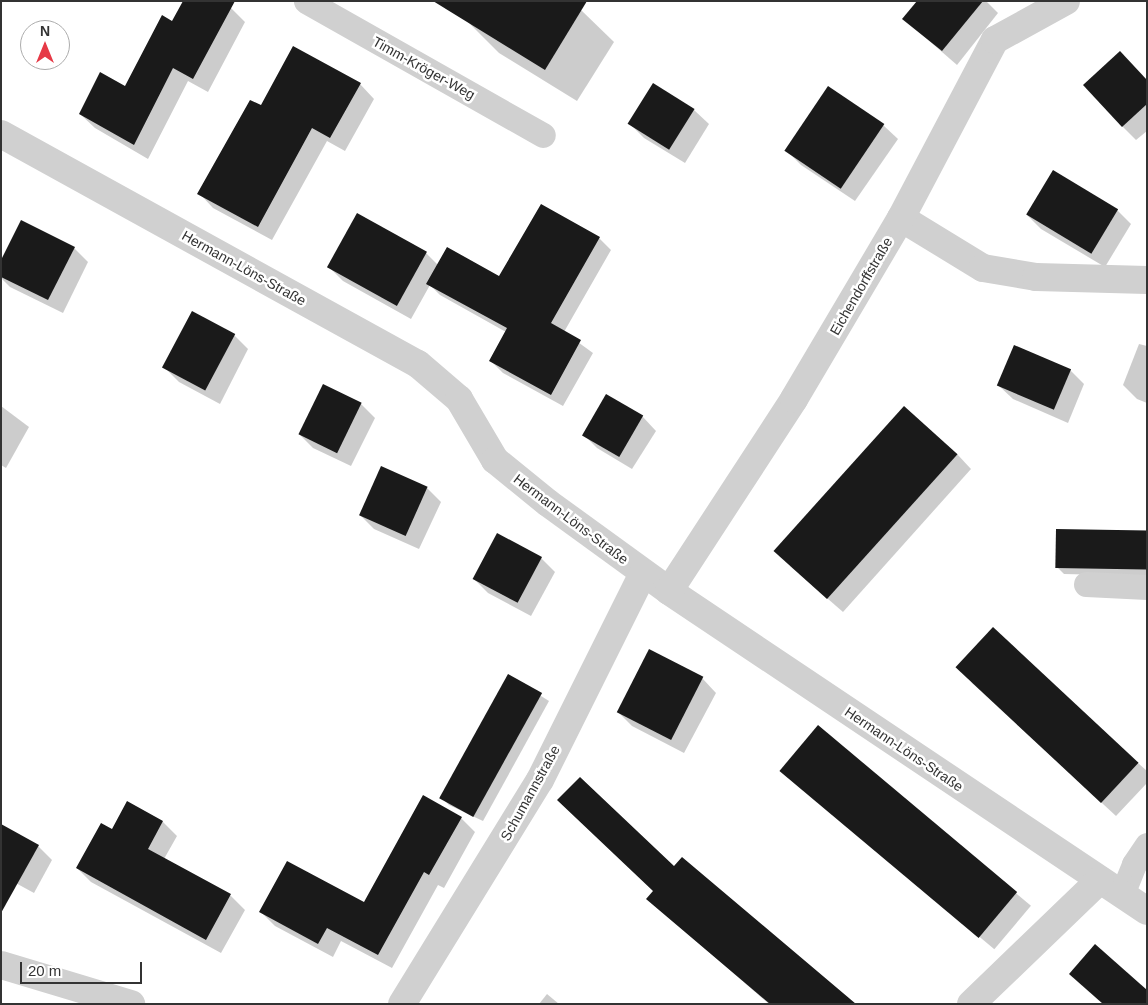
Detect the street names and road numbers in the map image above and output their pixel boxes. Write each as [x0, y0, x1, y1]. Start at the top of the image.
street label: Timm-Kröger-Weg [370, 33, 478, 103]
street label: Hermann-Löns-Straße [179, 227, 309, 309]
street label: Eichendorffstraße [826, 234, 896, 338]
street label: Hermann-Löns-Straße [510, 470, 632, 568]
street label: Hermann-Löns-Straße [842, 703, 966, 795]
street label: Schumannstraße [497, 742, 563, 844]

